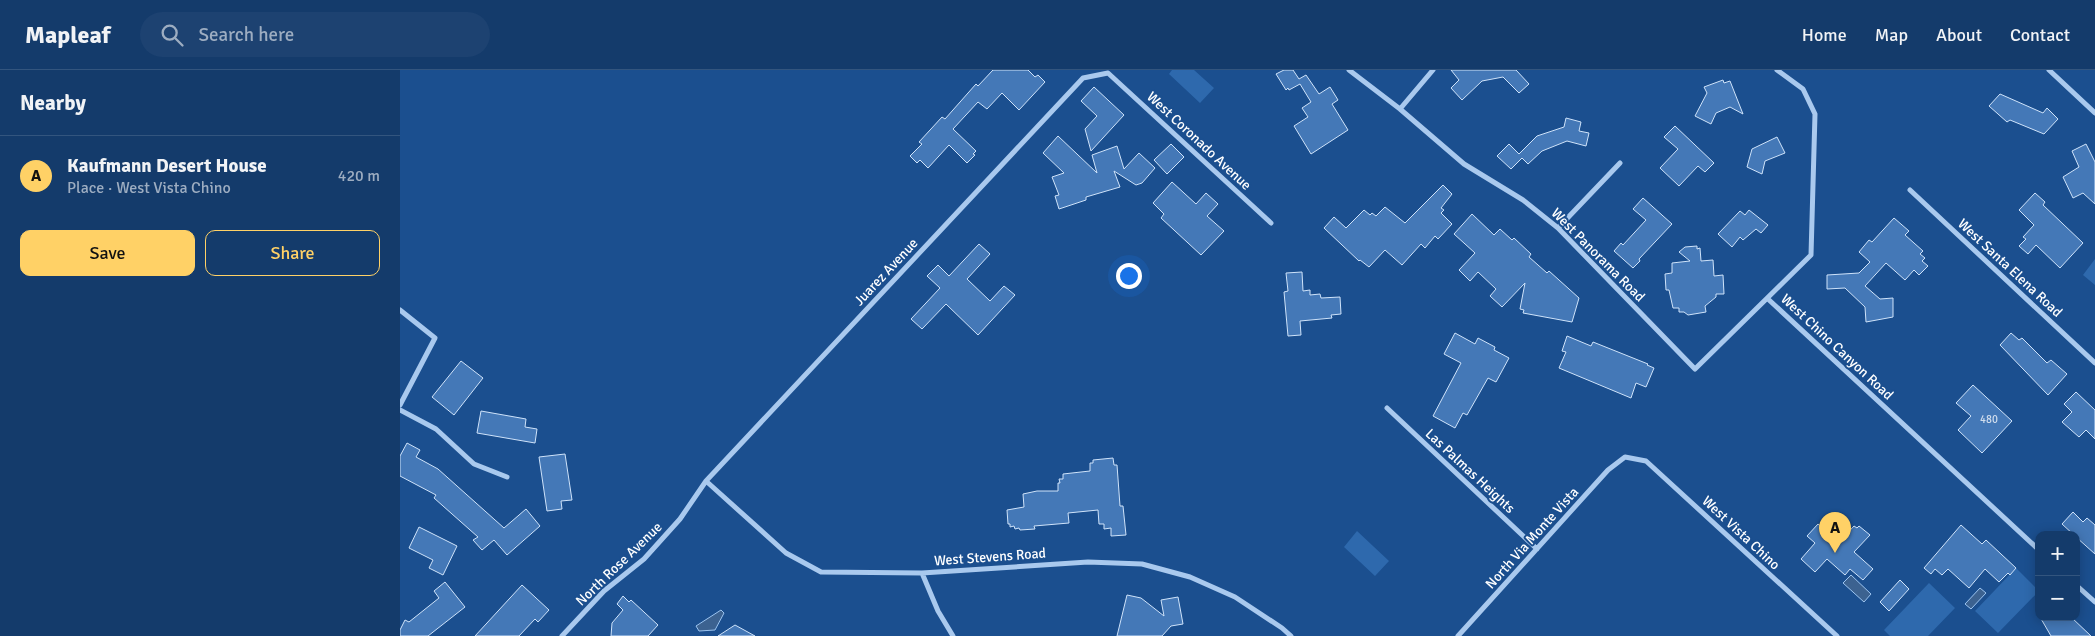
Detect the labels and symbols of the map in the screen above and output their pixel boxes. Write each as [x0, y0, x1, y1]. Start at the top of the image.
street label: West Coronado Avenue [1143, 88, 1255, 194]
street label: West Panorama Road [1548, 205, 1648, 305]
street label: West Santa Elena Road [1954, 215, 2066, 321]
street label: Juarez Avenue [850, 235, 922, 309]
your location [1116, 263, 1142, 289]
street label: West Chino Canyon Road [1777, 290, 1897, 404]
house number: 480 [1980, 413, 1998, 426]
street label: Las Palmas Heights [1422, 425, 1518, 517]
street label: North Via Monte Vista [1482, 484, 1582, 592]
street label: West Vista Chino [1699, 493, 1783, 573]
pin: A [1819, 512, 1851, 553]
street label: North Rose Avenue [572, 519, 666, 609]
street label: West Stevens Road [934, 545, 1046, 569]

